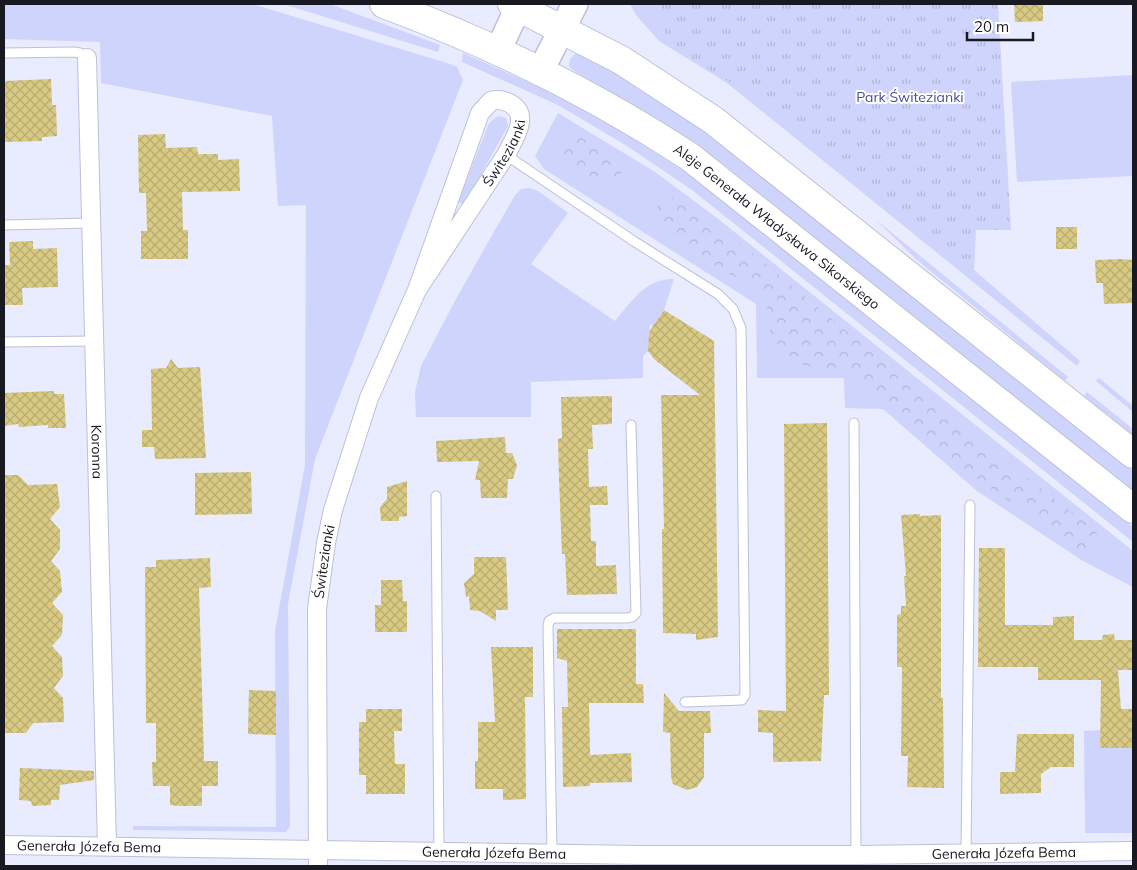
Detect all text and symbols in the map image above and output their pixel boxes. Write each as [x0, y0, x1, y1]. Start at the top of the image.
scale bar [967, 10, 1033, 42]
text: 20 m [974, 17, 1009, 36]
park label: Park Świtezianki [856, 88, 964, 106]
street label: Świtezianki [479, 119, 529, 190]
street label: Aleje Generała Władysława Sikorskiego [670, 140, 884, 313]
street label: Koronna [87, 424, 107, 479]
street label: Świtezianki [310, 523, 339, 600]
street label: Generała Józefa Bema [17, 836, 161, 856]
street label: Generała Józefa Bema [422, 843, 566, 863]
street label: Generała Józefa Bema [932, 843, 1076, 863]

